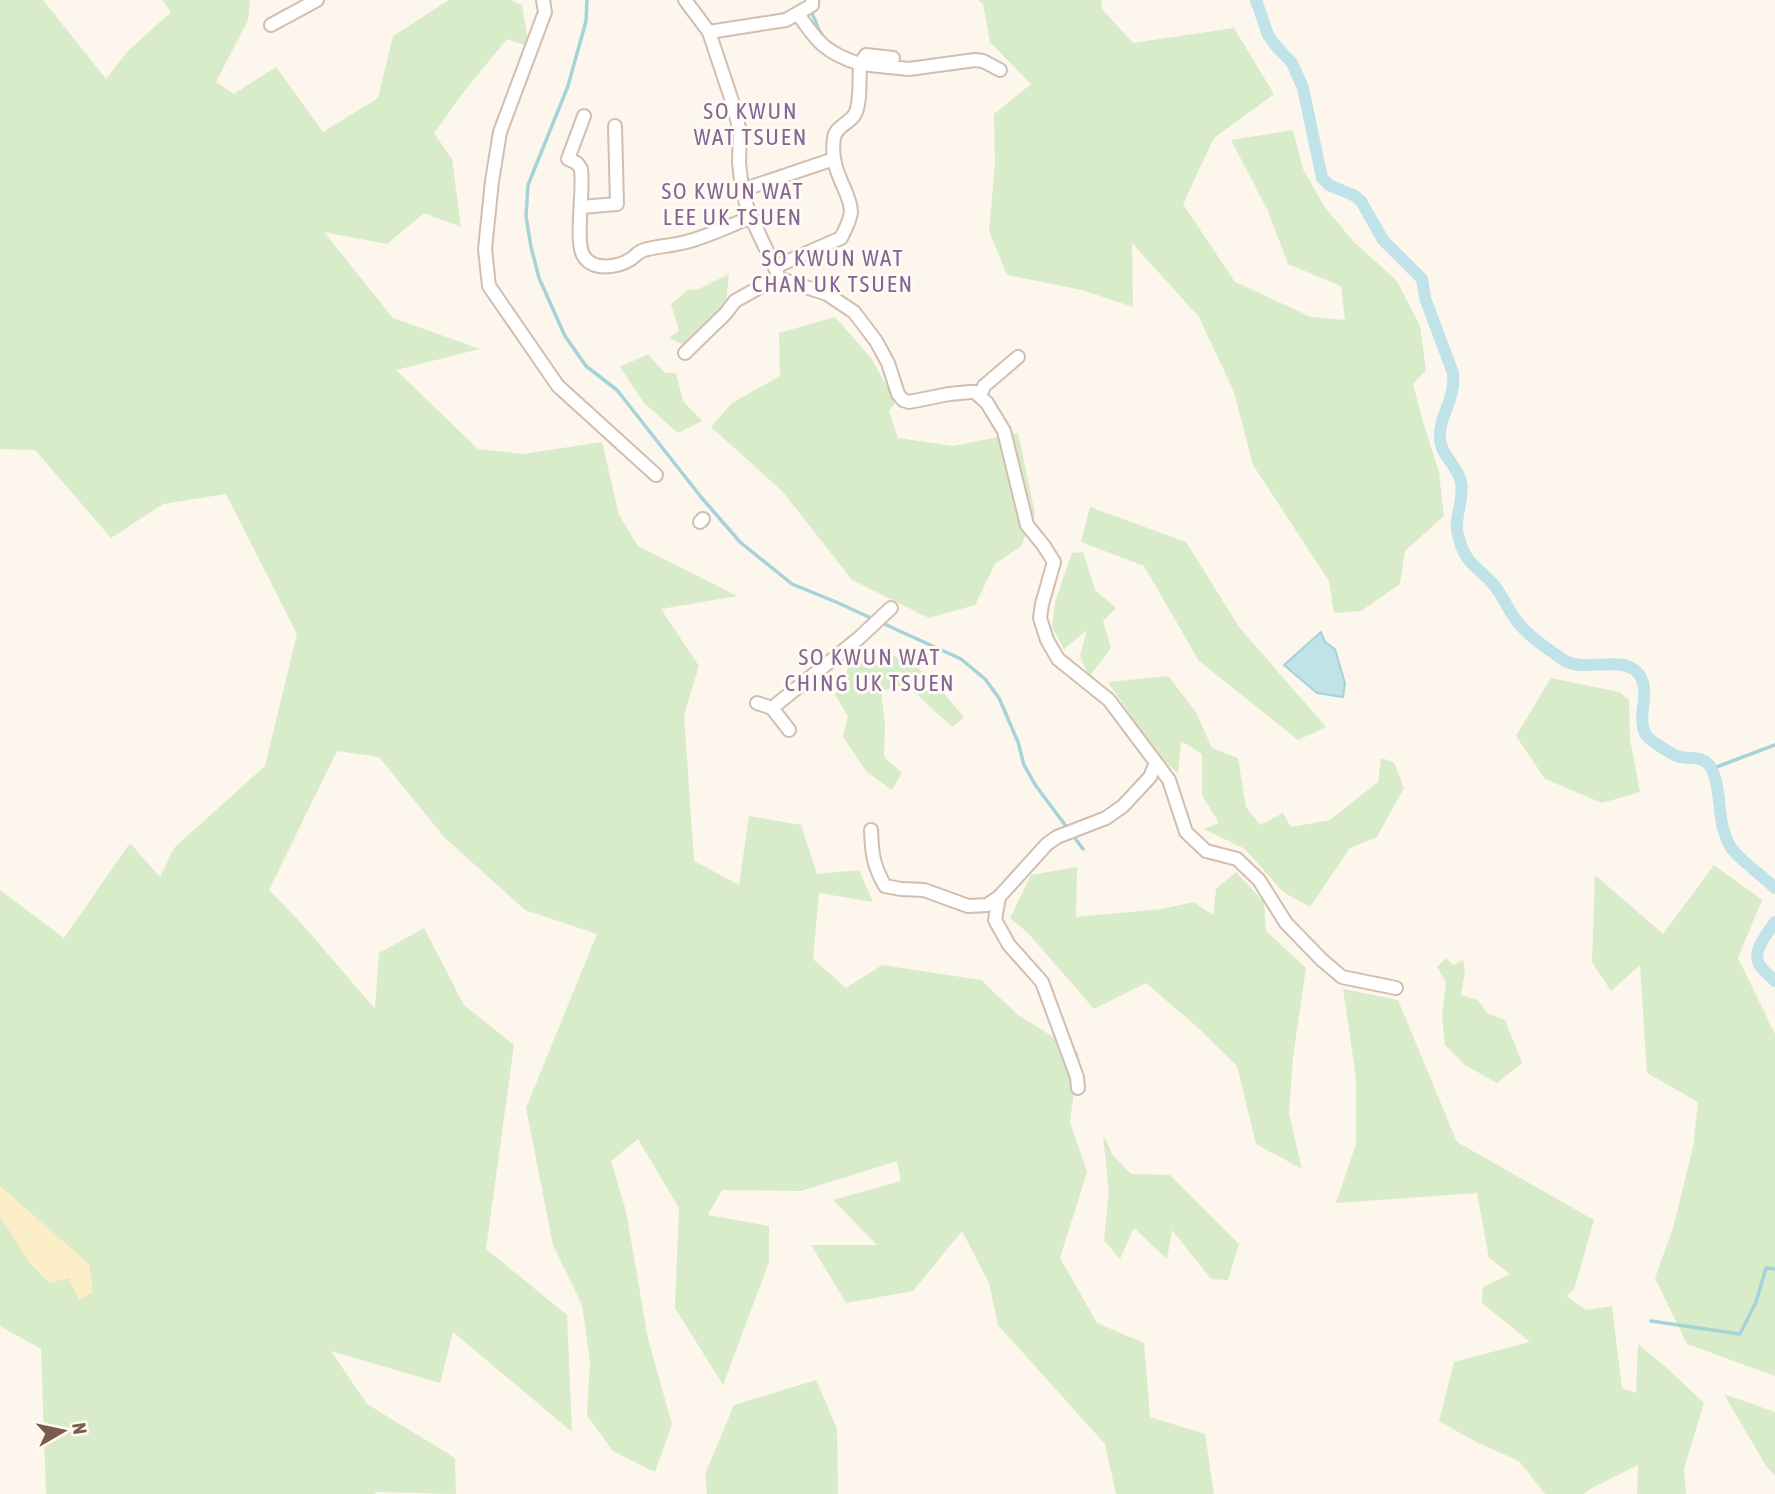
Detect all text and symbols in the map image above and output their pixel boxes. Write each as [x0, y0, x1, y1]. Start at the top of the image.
district label: SO KWUN WAT TSUEN [694, 98, 808, 150]
district label: SO KWUN WAT LEE UK TSUEN [661, 178, 805, 230]
district label: SO KWUN WAT CHAN UK TSUEN [752, 245, 914, 297]
district label: SO KWUN WAT CHING UK TSUEN [784, 644, 956, 696]
north arrow [28, 1396, 98, 1466]
text: N [68, 1421, 92, 1436]

